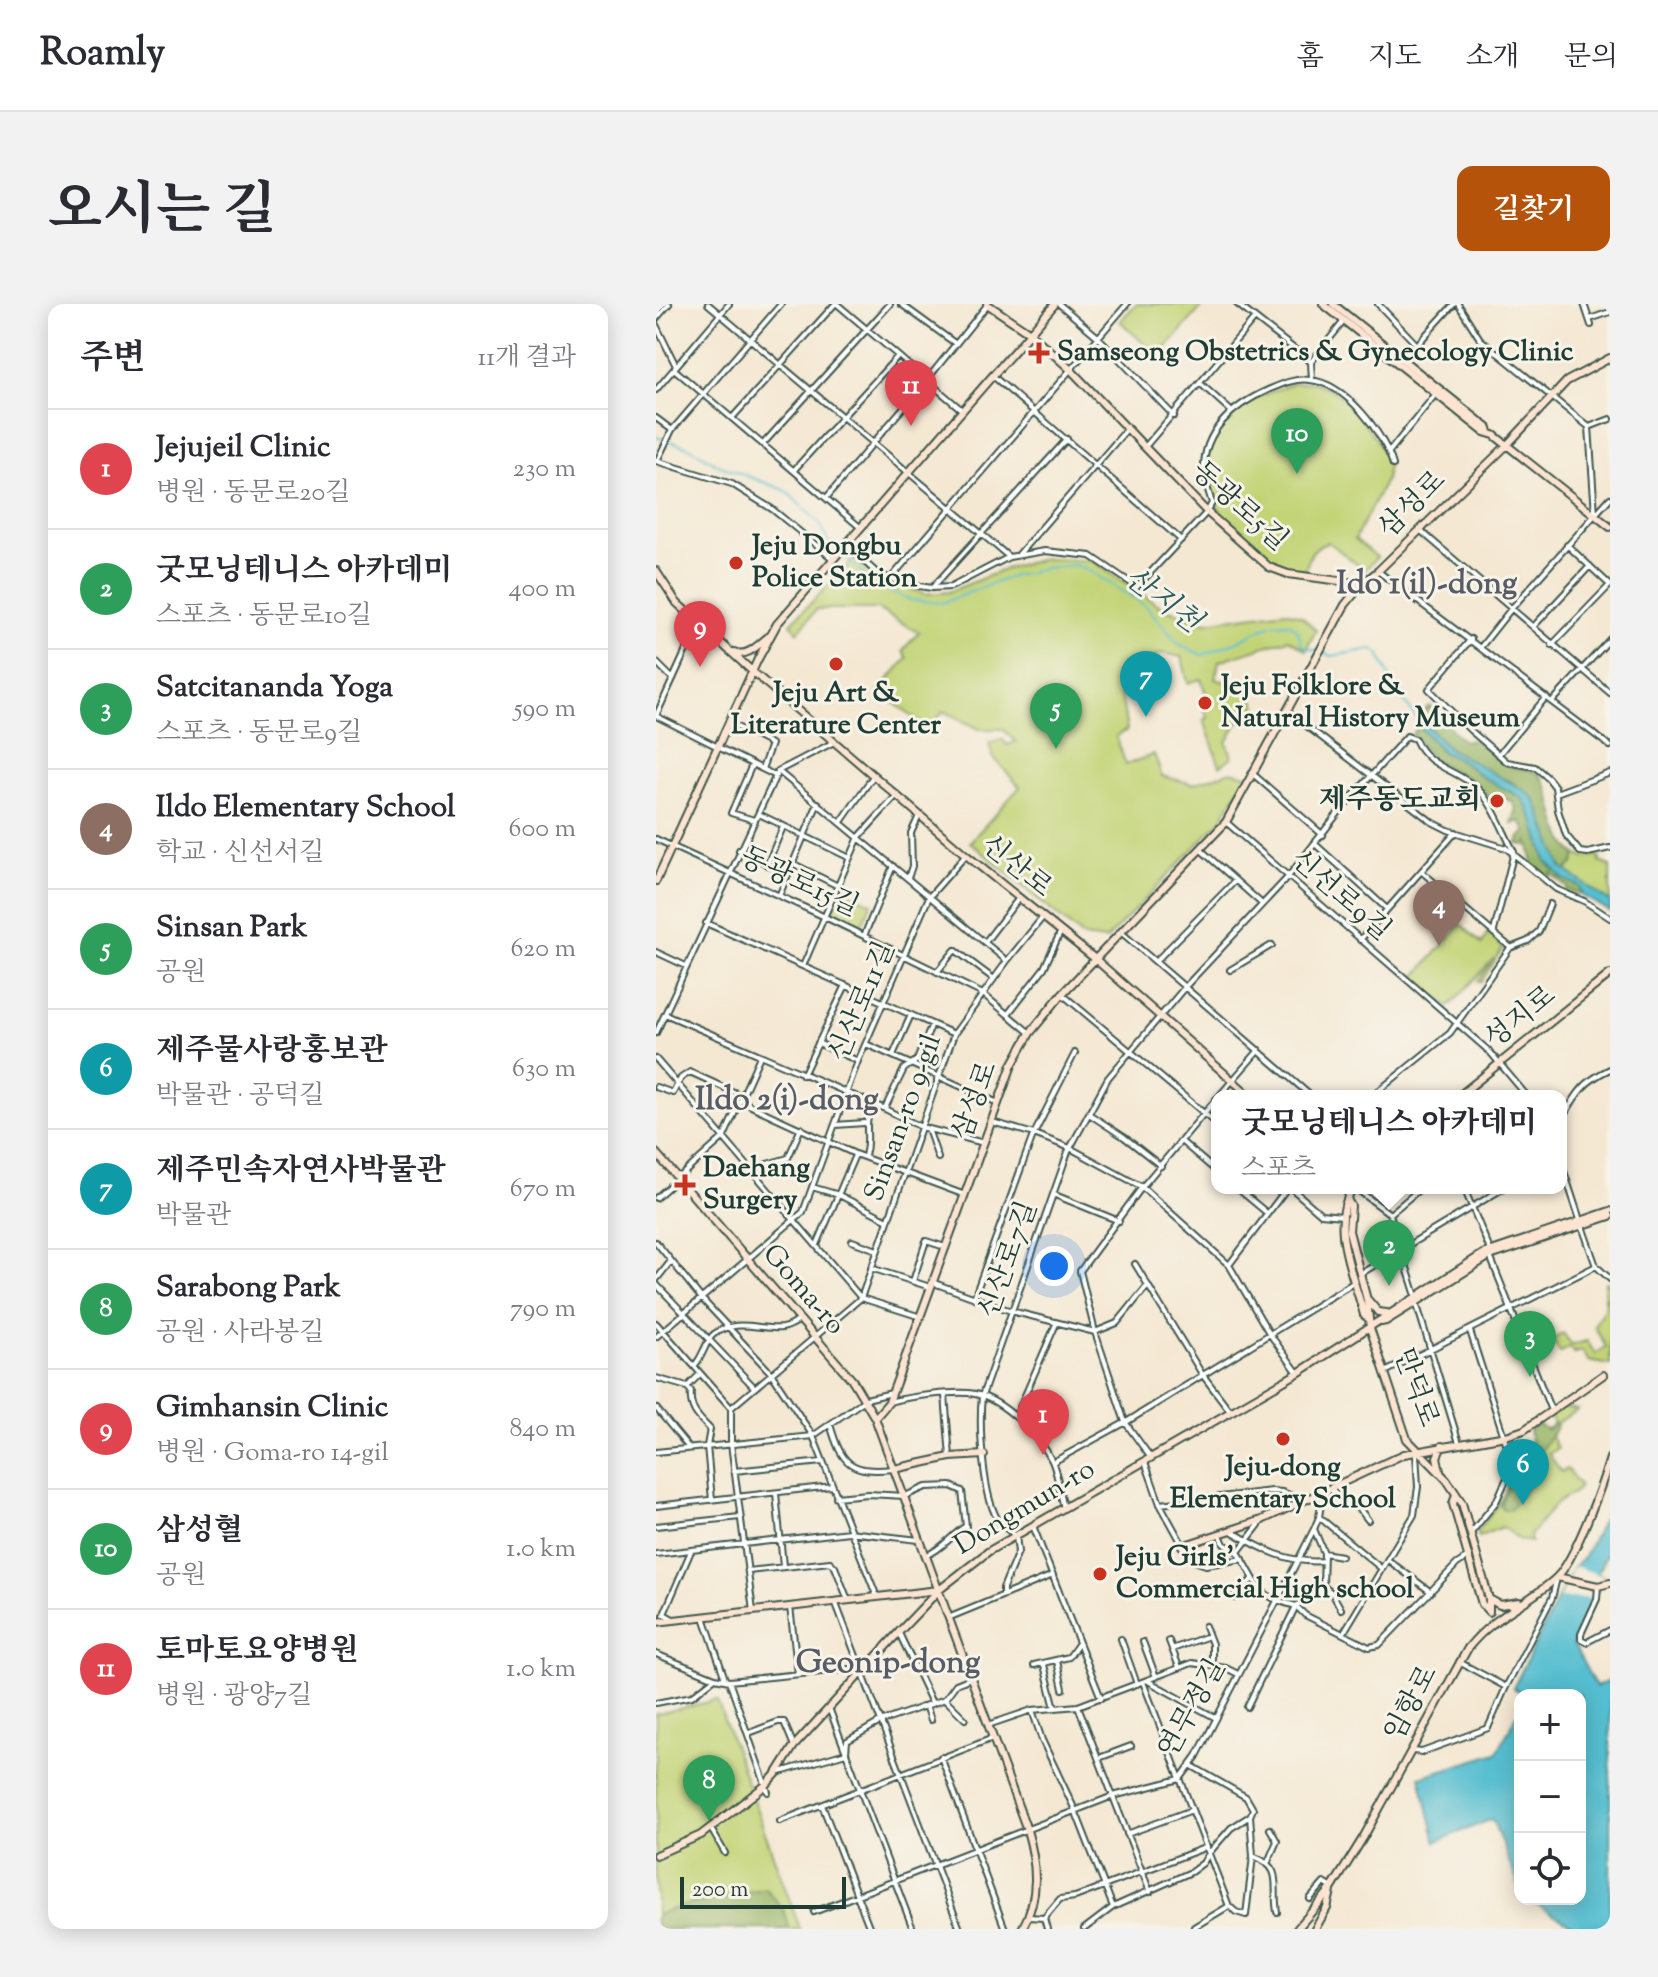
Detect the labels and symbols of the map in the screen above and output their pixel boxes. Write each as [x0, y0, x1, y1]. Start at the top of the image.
place label: Samseong Obstetrics & Gynecology Clinic [1057, 333, 1574, 373]
marker: Samseong Obstetrics & Gynecology Clinic [1028, 342, 1050, 364]
pin: 11 [885, 360, 937, 426]
pin: 10 [1271, 408, 1323, 474]
street label: 동광로5길 [1182, 453, 1296, 561]
street label: 삼성로 [1370, 462, 1456, 548]
place label: Jeju Dongbu Police Station [750, 527, 918, 599]
marker: Jeju Dongbu Police Station [727, 554, 745, 572]
water label: 산지천 [1114, 558, 1211, 646]
district label: Ido 1(il)-dong [1337, 562, 1518, 608]
pin: 9 [674, 601, 726, 667]
pin: 7 [1120, 651, 1172, 717]
marker: Jeju Art & Literature Center [827, 655, 845, 673]
place label: Jeju Folklore & Natural History Museum [1219, 667, 1521, 739]
place label: Jeju Art & Literature Center [731, 674, 941, 746]
pin: 5 [1030, 683, 1082, 749]
marker: Jeju Folklore & Natural History Museum [1196, 694, 1214, 712]
place label: 제주동도교회 [1319, 781, 1481, 821]
marker: 제주동도교회 [1488, 792, 1506, 810]
street label: 신산로 [972, 826, 1060, 908]
street label: 동광로15길 [733, 838, 865, 928]
street label: 신선로9길 [1281, 841, 1399, 951]
pin: 4 [1413, 880, 1465, 946]
street label: 신산로11길 [820, 936, 906, 1068]
street label: 성지로 [1477, 977, 1565, 1059]
street label: Sinsan-ro 9-gil [855, 1029, 953, 1207]
street label: 삼성로 [943, 1056, 1009, 1146]
district label: Ildo 2(i)-dong [695, 1078, 879, 1124]
place label: Daehang Surgery [703, 1149, 810, 1221]
marker: Daehang Surgery [674, 1174, 696, 1196]
street label: 신산로7길 [969, 1196, 1049, 1324]
pin: 2 [1363, 1220, 1415, 1286]
street label: Goma-ro [752, 1236, 854, 1344]
your location [1034, 1246, 1074, 1286]
pin: 3 [1504, 1311, 1556, 1377]
street label: 만덕로 [1382, 1343, 1448, 1433]
pin: 1 [1017, 1389, 1069, 1455]
marker: Jeju-dong Elementary School [1274, 1430, 1292, 1448]
pin: 6 [1497, 1439, 1549, 1505]
place label: Jeju-dong Elementary School [1170, 1448, 1396, 1520]
street label: Dongmun-ro [947, 1450, 1103, 1566]
place label: Jeju Girls’ Commercial High school [1114, 1538, 1414, 1610]
marker: Jeju Girls’ Commercial High school [1091, 1565, 1109, 1583]
district label: Geonip-dong [796, 1641, 981, 1687]
street label: 연무정길 [1149, 1652, 1237, 1766]
street label: 임항로 [1375, 1659, 1449, 1749]
pin: 8 [683, 1755, 735, 1821]
scale bar [680, 1873, 846, 1909]

